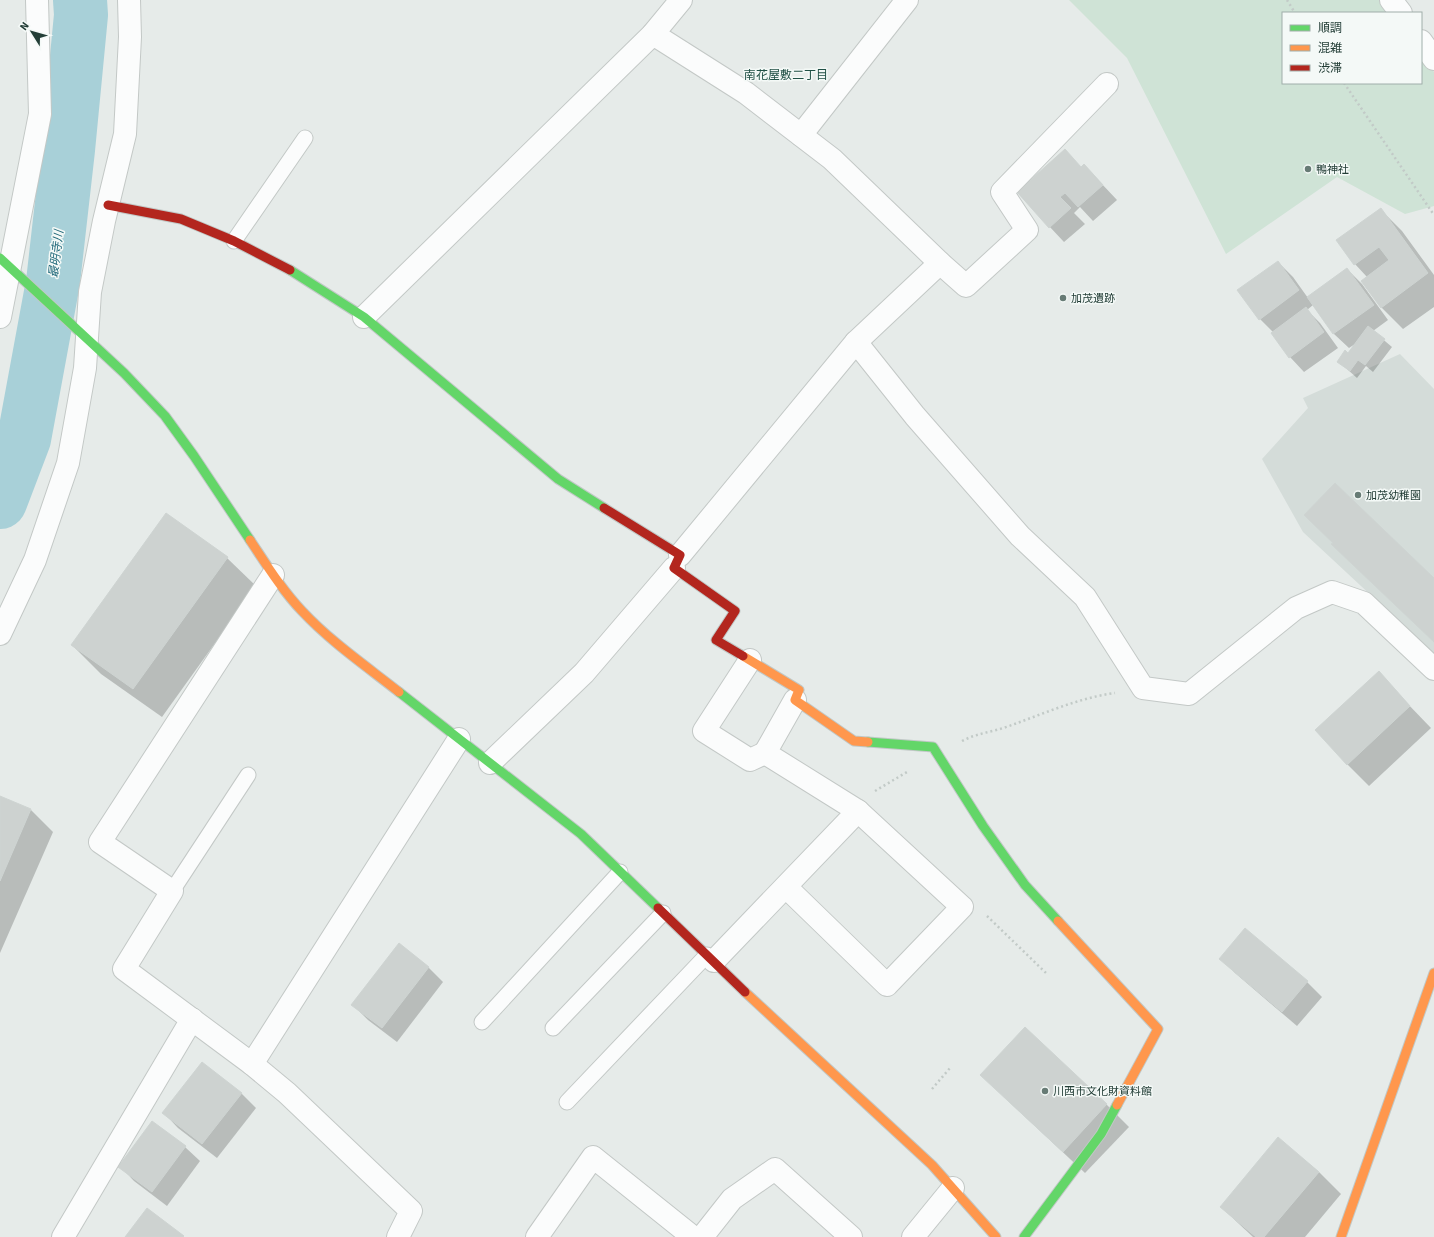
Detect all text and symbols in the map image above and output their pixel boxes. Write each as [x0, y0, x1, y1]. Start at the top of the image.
north arrow [12, 12, 52, 52]
legend [1282, 12, 1422, 84]
text: N [16, 19, 33, 34]
text: 順調 [1318, 20, 1342, 37]
text: 混雑 [1318, 40, 1342, 57]
text: 渋滞 [1318, 60, 1342, 77]
district label: 南花屋敷二丁目 [744, 67, 828, 84]
place label: 鴨神社 [1316, 162, 1349, 177]
marker: 鴨神社 [1303, 164, 1313, 174]
water label: 最明寺川 [45, 227, 68, 279]
place label: 加茂遺跡 [1071, 291, 1115, 306]
marker: 加茂遺跡 [1058, 293, 1068, 303]
place label: 加茂幼稚園 [1366, 488, 1421, 503]
marker: 加茂幼稚園 [1353, 490, 1363, 500]
place label: 川西市文化財資料館 [1053, 1084, 1152, 1099]
marker: 川西市文化財資料館 [1040, 1086, 1050, 1096]

